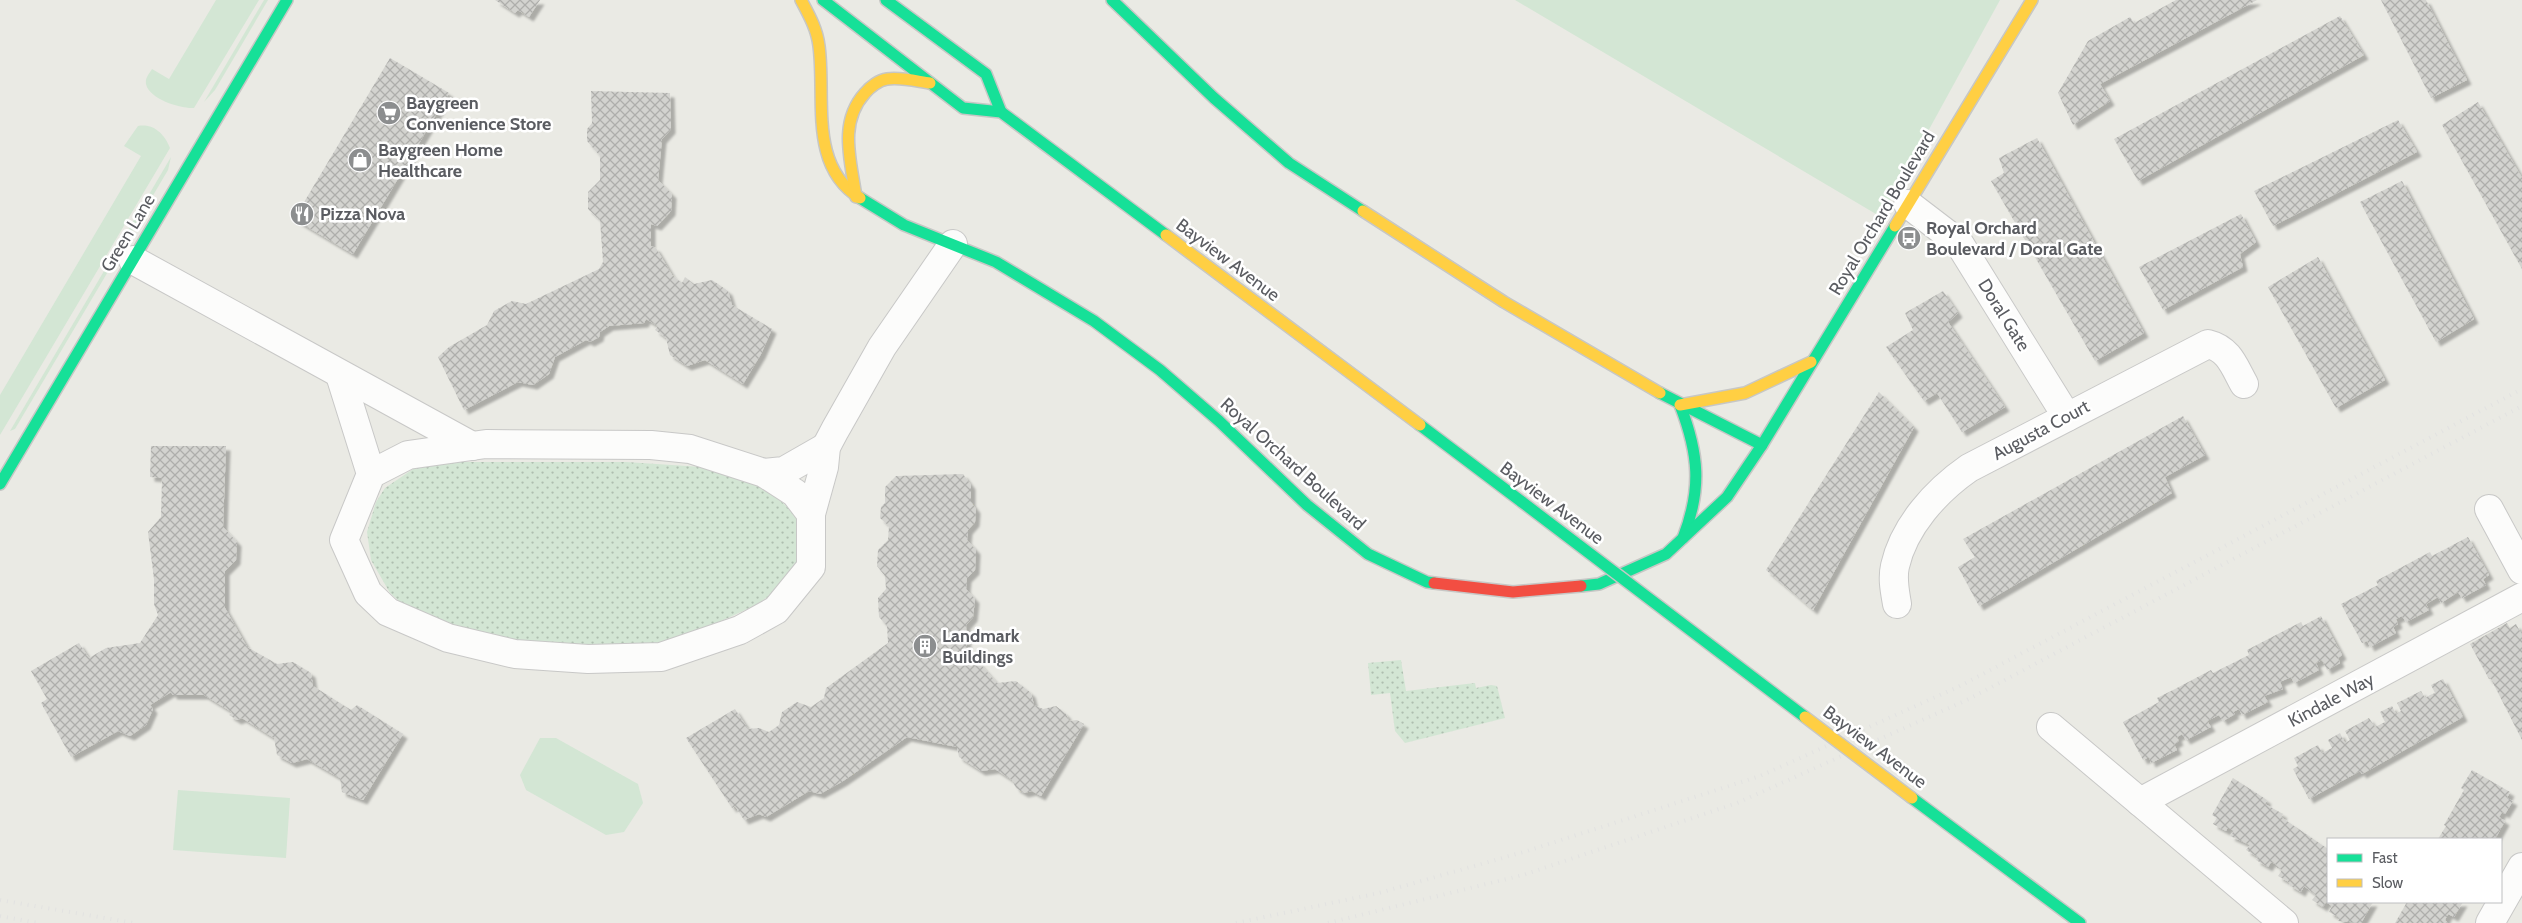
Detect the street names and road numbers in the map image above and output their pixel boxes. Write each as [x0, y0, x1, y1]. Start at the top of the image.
street label: Royal Orchard Boulevard [1824, 127, 1940, 299]
street label: Green Lane [96, 190, 160, 276]
street label: Bayview Avenue [1172, 214, 1284, 306]
street label: Doral Gate [1973, 275, 2035, 355]
street label: Royal Orchard Boulevard [1216, 393, 1370, 535]
street label: Augusta Court [1989, 395, 2093, 465]
street label: Bayview Avenue [1496, 457, 1608, 549]
street label: Kindale Way [2284, 668, 2378, 732]
street label: Bayview Avenue [1819, 701, 1931, 793]

